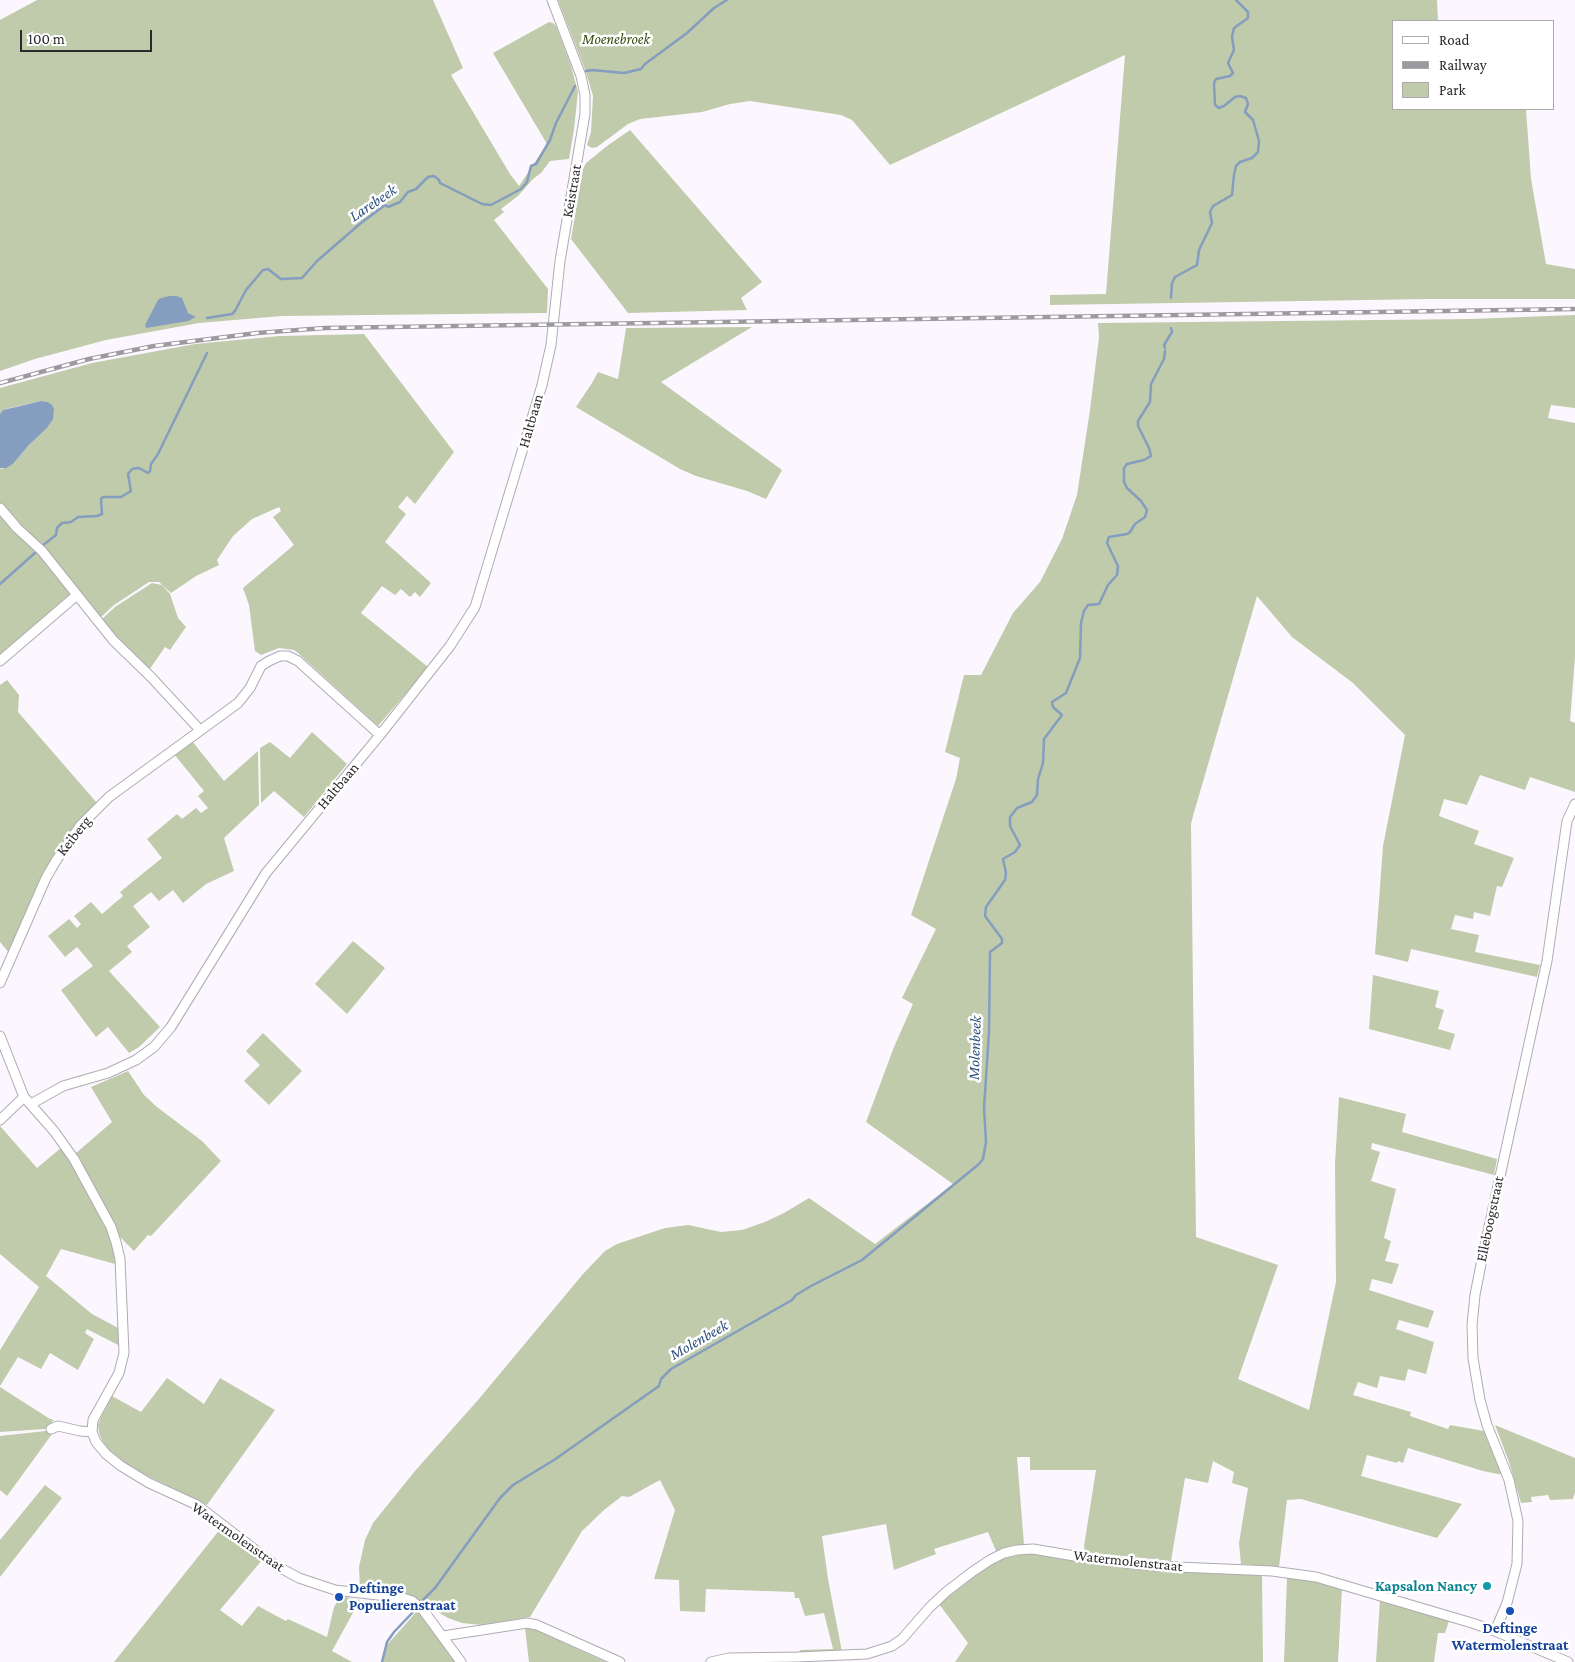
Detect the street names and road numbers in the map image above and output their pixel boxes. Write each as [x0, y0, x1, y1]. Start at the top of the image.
street label: Keistraat [558, 163, 586, 219]
street label: Haltbaan [515, 392, 547, 450]
street label: Haltbaan [313, 759, 363, 813]
street label: Keiberg [53, 813, 95, 859]
street label: Elleboogstraat [1472, 1175, 1508, 1263]
street label: Watermolenstraat [188, 1498, 288, 1576]
street label: Watermolenstraat [1073, 1546, 1183, 1576]

